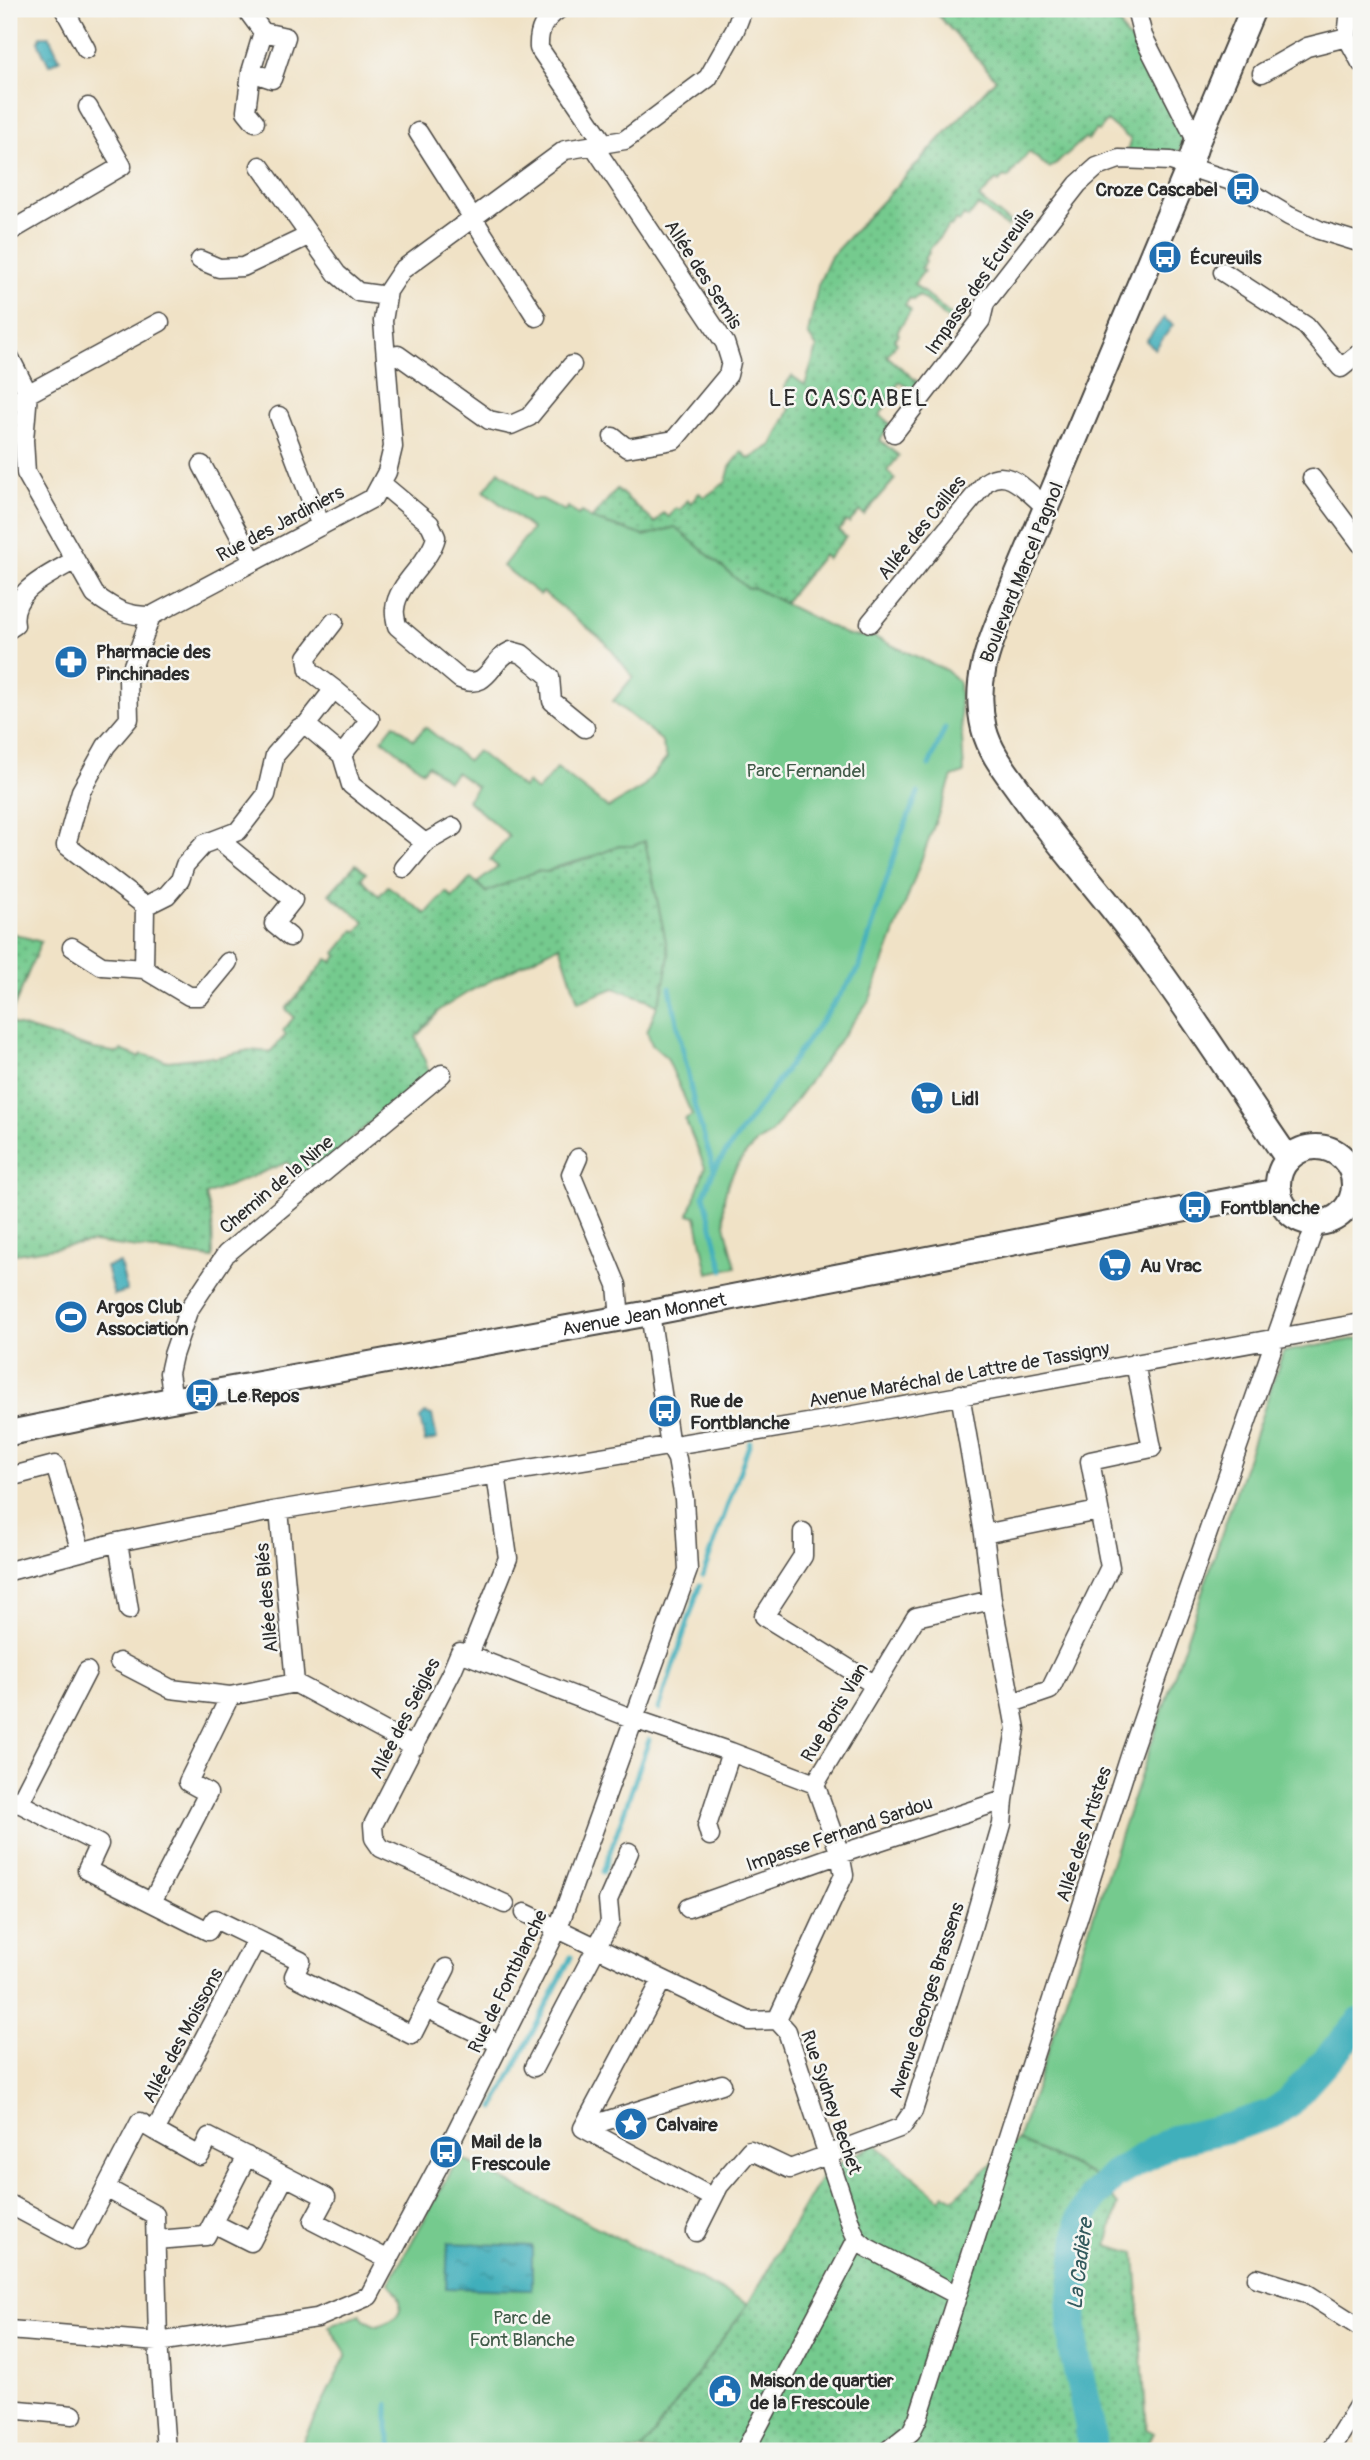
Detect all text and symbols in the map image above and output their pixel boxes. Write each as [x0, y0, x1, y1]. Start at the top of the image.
bus stop icon: Croze Cascabel [1224, 170, 1262, 208]
place label: Croze Cascabel [1096, 178, 1218, 202]
street label: Impasse des Écureuils [920, 203, 1040, 360]
street label: Allée des Semis [659, 215, 748, 334]
bus stop icon: Écureuils [1146, 238, 1184, 276]
place label: Écureuils [1190, 246, 1262, 270]
district label: LE CASCABEL [769, 384, 929, 413]
street label: Allée des Cailles [872, 470, 971, 585]
street label: Boulevard Marcel Pagnol [975, 479, 1069, 666]
street label: Rue des Jardiniers [213, 480, 349, 568]
place label: Pharmacie des Pinchinades [96, 640, 211, 686]
pharmacy icon: Pharmacie des Pinchinades [52, 643, 90, 681]
park label: Parc Fernandel [746, 759, 866, 783]
supermarket icon: Lidl [908, 1079, 946, 1117]
place label: Lidl [951, 1087, 979, 1111]
street label: Chemin de la Nine [215, 1130, 339, 1239]
bus stop icon: Fontblanche [1176, 1188, 1214, 1226]
place label: Fontblanche [1220, 1196, 1320, 1220]
supermarket icon: Au Vrac [1096, 1246, 1134, 1284]
place label: Au Vrac [1140, 1254, 1202, 1278]
street label: Avenue Jean Monnet [560, 1287, 728, 1342]
place label: Argos Club Association [96, 1295, 189, 1341]
sports icon: Argos Club Association [52, 1298, 90, 1336]
street label: Avenue Maréchal de Lattre de Tassigny [807, 1337, 1111, 1413]
bus stop icon: Le Repos [183, 1376, 221, 1414]
place label: Le Repos [227, 1384, 300, 1408]
place label: Rue de Fontblanche [690, 1389, 790, 1435]
bus stop icon: Rue de Fontblanche [646, 1392, 684, 1430]
street label: Allée des Blés [250, 1541, 284, 1654]
street label: Allée des Seigles [364, 1654, 446, 1783]
street label: Rue Boris Vian [796, 1659, 874, 1767]
street label: Allée des Artistes [1051, 1763, 1117, 1905]
street label: Impasse Fernand Sardou [743, 1791, 936, 1877]
street label: Avenue Georges Brassens [884, 1899, 970, 2101]
street label: Rue de Fontblanche [463, 1905, 553, 2057]
street label: Allée des Moissons [137, 1963, 229, 2107]
street label: Rue Sydney Bechet [795, 2027, 867, 2178]
place icon: Calvaire [612, 2105, 650, 2143]
place label: Calvaire [656, 2113, 718, 2137]
place label: Mail de la Frescoule [471, 2130, 551, 2176]
bus stop icon: Mail de la Frescoule [427, 2133, 465, 2171]
water label: La Cadière [1062, 2214, 1100, 2311]
park label: Parc de Font Blanche [469, 2306, 575, 2352]
place label: Maison de quartier de la Frescoule [750, 2369, 894, 2415]
public building icon: Maison de quartier de la Frescoule [706, 2372, 744, 2410]

